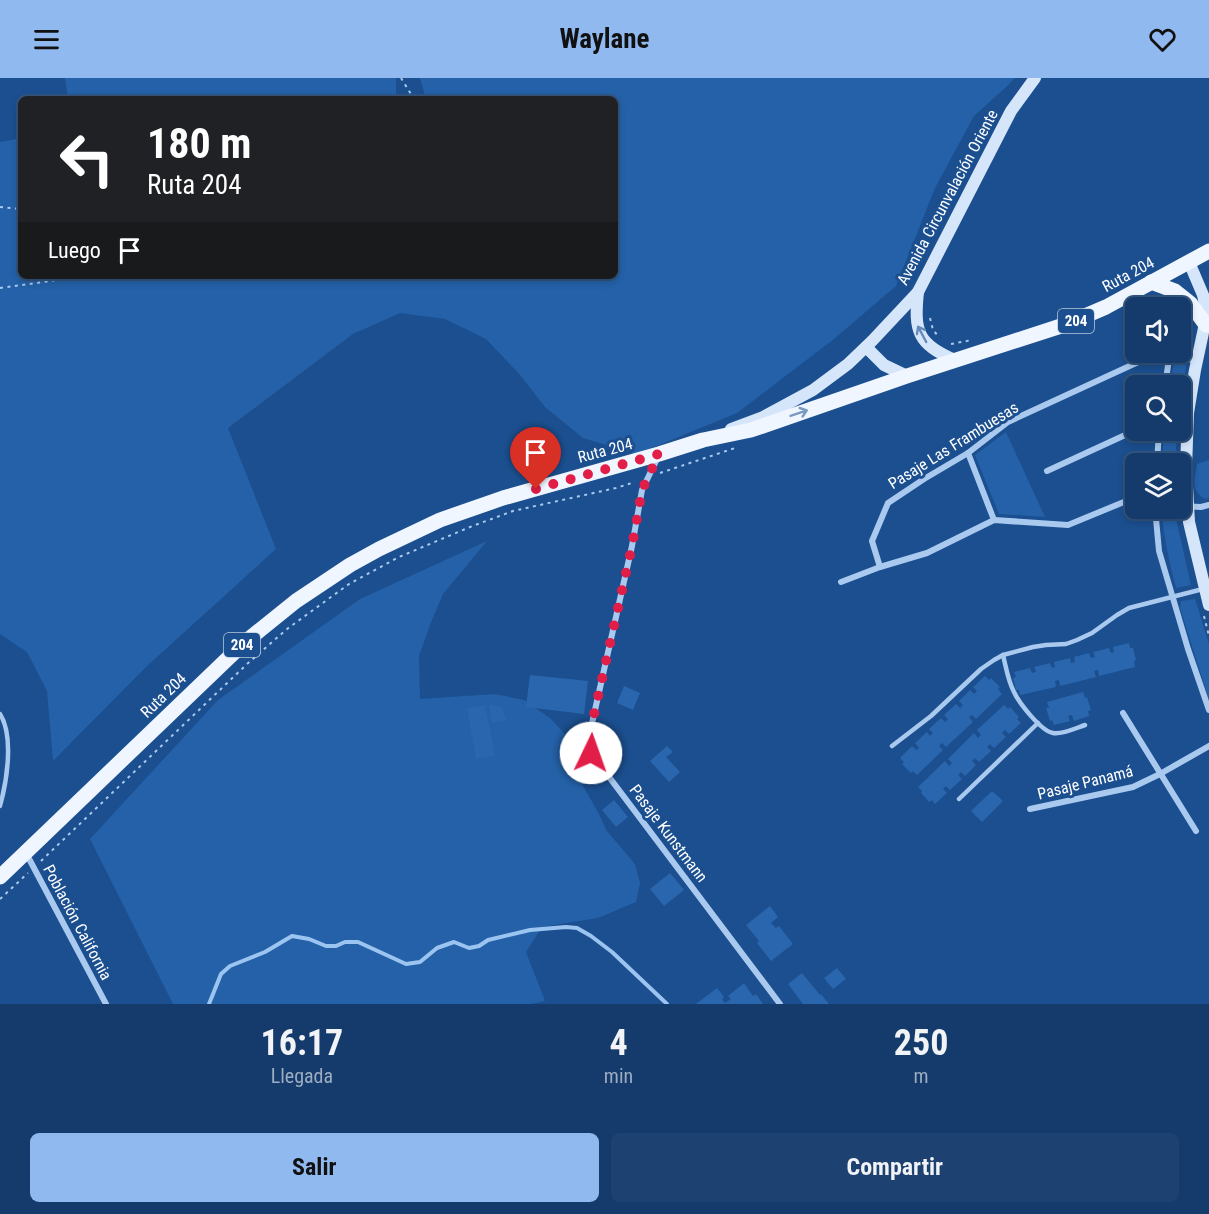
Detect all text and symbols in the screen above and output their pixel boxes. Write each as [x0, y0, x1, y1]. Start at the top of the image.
icon: menu [30, 23, 63, 56]
text: Waylane [559, 23, 650, 55]
icon: heart [1146, 23, 1179, 56]
street label: Avenida Circunvalación Oriente [893, 106, 1002, 288]
text: 180 m [147, 119, 252, 168]
icon: left [48, 120, 126, 198]
text: Ruta 204 [147, 169, 242, 201]
icon: arrive [113, 234, 146, 267]
text: Luego [48, 238, 101, 263]
street label: Ruta 204 [1099, 253, 1158, 296]
map controls [1125, 297, 1191, 519]
button: sound [1125, 297, 1191, 363]
road number: 204 [1058, 309, 1094, 333]
one-way arrow [916, 326, 928, 343]
button: search [1125, 375, 1191, 441]
street label: Pasaje Las Frambuesas [885, 398, 1022, 493]
one-way arrow [789, 407, 808, 418]
pin [510, 427, 561, 489]
street label: Ruta 204 [576, 434, 635, 467]
icon: arrive [519, 436, 552, 469]
button: layers [1125, 453, 1191, 519]
road number: 204 [224, 633, 260, 657]
street label: Ruta 204 [137, 669, 190, 722]
position arrow [559, 721, 623, 785]
street label: Pasaje Panamá [1035, 761, 1135, 804]
street label: Pasaje Kunstmann [626, 781, 712, 886]
street label: Población California [39, 861, 116, 983]
text: 16:17 [261, 1022, 343, 1064]
text: 4 [609, 1022, 628, 1064]
text: 250 [894, 1022, 948, 1064]
text: Llegada [271, 1064, 333, 1088]
text: min [604, 1064, 633, 1088]
text: m [914, 1064, 929, 1088]
button: Salir [30, 1133, 599, 1202]
button: Compartir [611, 1133, 1179, 1202]

